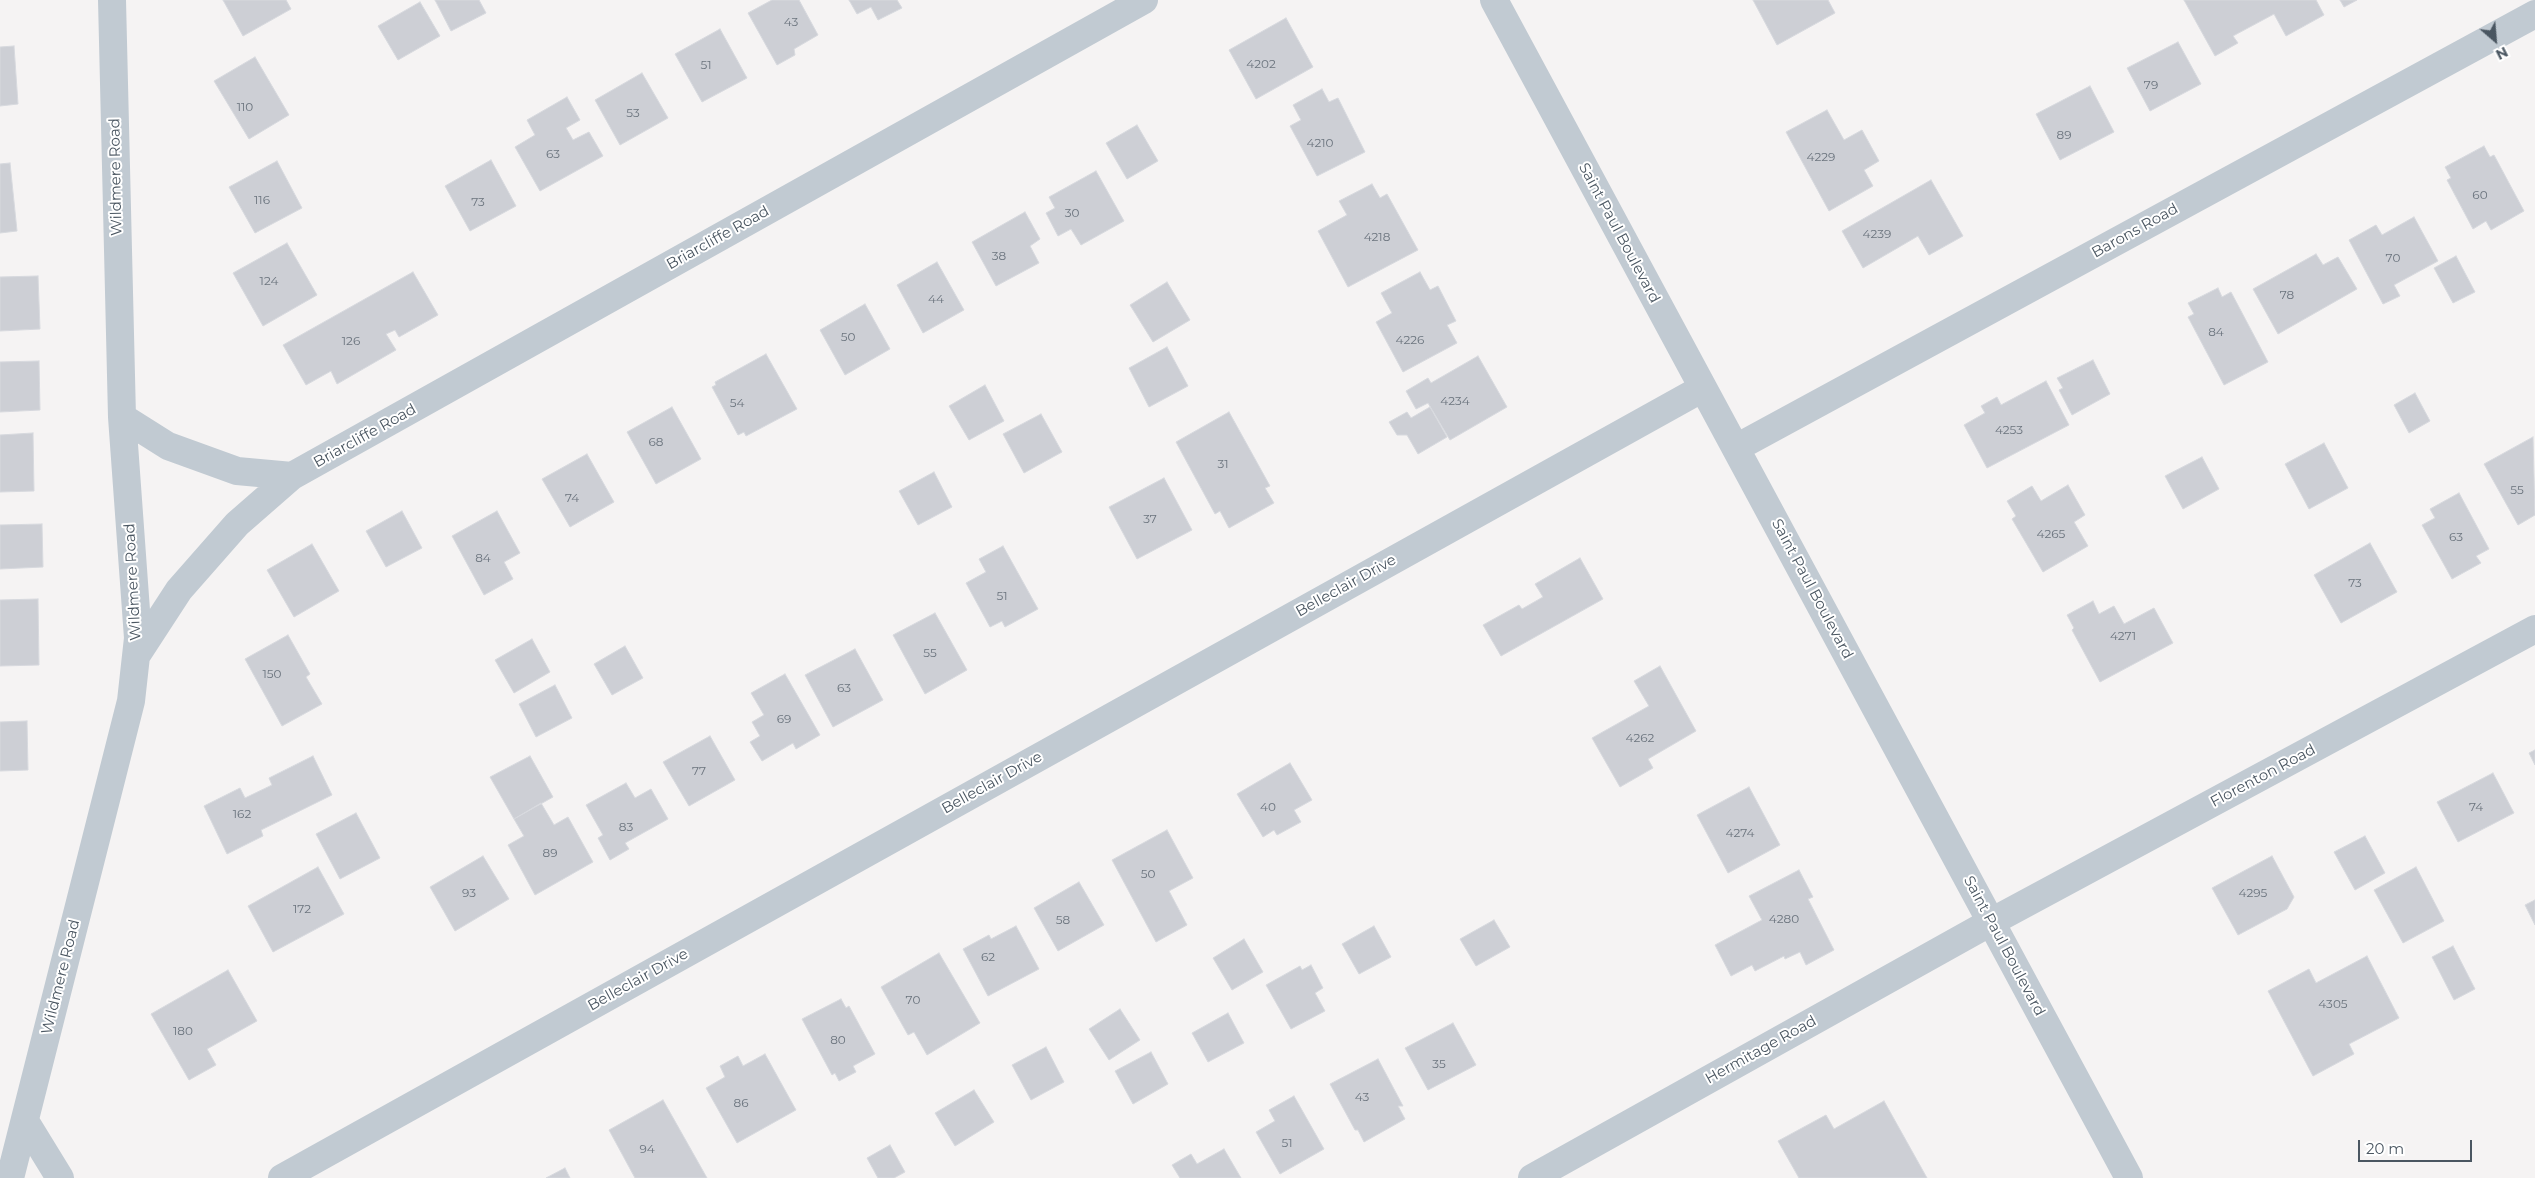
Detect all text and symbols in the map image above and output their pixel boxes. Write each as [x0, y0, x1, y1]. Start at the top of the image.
house number: 43 [784, 15, 798, 29]
north arrow [2470, 15, 2520, 65]
text: N [2493, 43, 2511, 64]
house number: 4202 [1246, 57, 1276, 71]
house number: 51 [700, 58, 712, 72]
house number: 79 [2144, 78, 2158, 92]
house number: 110 [237, 100, 253, 114]
house number: 53 [626, 106, 640, 120]
street label: Wildmere Road [106, 118, 126, 236]
house number: 89 [2057, 128, 2071, 142]
house number: 4210 [1307, 136, 1333, 150]
house number: 63 [546, 147, 560, 161]
house number: 4229 [1807, 150, 1835, 164]
street label: Saint Paul Boulevard [1574, 160, 1664, 306]
house number: 60 [2472, 188, 2488, 202]
house number: 116 [254, 193, 270, 207]
house number: 73 [471, 195, 485, 209]
street label: Barons Road [2089, 200, 2181, 262]
street label: Briarcliffe Road [664, 202, 772, 274]
house number: 30 [1065, 206, 1079, 220]
house number: 4239 [1863, 227, 1891, 241]
house number: 4218 [1364, 230, 1390, 244]
house number: 38 [992, 249, 1006, 263]
house number: 70 [2386, 251, 2400, 265]
house number: 124 [260, 274, 278, 288]
house number: 78 [2280, 288, 2294, 302]
house number: 44 [928, 292, 944, 306]
house number: 84 [2208, 325, 2224, 339]
house number: 50 [841, 330, 855, 344]
house number: 4226 [1396, 333, 1424, 347]
house number: 126 [342, 334, 360, 348]
house number: 4234 [1440, 394, 1470, 408]
house number: 54 [730, 396, 744, 410]
street label: Briarcliffe Road [311, 400, 419, 472]
house number: 4253 [1995, 423, 2023, 437]
house number: 68 [649, 435, 663, 449]
house number: 31 [1217, 457, 1229, 471]
house number: 55 [2510, 483, 2524, 497]
house number: 74 [565, 491, 579, 505]
house number: 37 [1143, 512, 1157, 526]
street label: Saint Paul Boulevard [1767, 516, 1857, 662]
street label: Wildmere Road [121, 523, 145, 641]
house number: 4265 [2037, 527, 2065, 541]
house number: 63 [2449, 530, 2463, 544]
house number: 84 [475, 551, 491, 565]
street label: Belleclair Drive [1293, 551, 1399, 621]
house number: 73 [2348, 576, 2362, 590]
house number: 51 [996, 589, 1008, 603]
house number: 4271 [2110, 629, 2136, 643]
house number: 55 [923, 646, 937, 660]
house number: 150 [262, 667, 282, 681]
house number: 63 [837, 681, 851, 695]
house number: 69 [777, 712, 791, 726]
house number: 4262 [1626, 731, 1654, 745]
street label: Florenton Road [2207, 741, 2319, 811]
street label: Belleclair Drive [939, 748, 1045, 818]
house number: 77 [692, 764, 706, 778]
house number: 40 [1260, 800, 1276, 814]
house number: 74 [2469, 800, 2483, 814]
house number: 162 [233, 807, 251, 821]
house number: 83 [619, 820, 633, 834]
house number: 4274 [1726, 826, 1754, 840]
house number: 89 [543, 846, 557, 860]
house number: 50 [1141, 867, 1155, 881]
street label: Saint Paul Boulevard [1959, 873, 2049, 1019]
house number: 93 [462, 886, 476, 900]
house number: 4295 [2239, 886, 2267, 900]
house number: 172 [293, 902, 311, 916]
house number: 4280 [1769, 912, 1799, 926]
house number: 58 [1056, 913, 1070, 927]
street label: Wildmere Road [38, 918, 84, 1036]
street label: Belleclair Drive [585, 945, 691, 1015]
house number: 62 [981, 950, 995, 964]
house number: 70 [906, 993, 920, 1007]
house number: 4305 [2318, 997, 2348, 1011]
street label: Hermitage Road [1702, 1012, 1820, 1088]
house number: 180 [173, 1024, 193, 1038]
house number: 80 [830, 1033, 846, 1047]
house number: 35 [1432, 1057, 1446, 1071]
house number: 43 [1355, 1090, 1369, 1104]
house number: 86 [734, 1096, 748, 1110]
scale bar [2360, 1130, 2474, 1162]
house number: 51 [1281, 1136, 1293, 1150]
text: 20 m [2366, 1139, 2404, 1158]
house number: 94 [639, 1142, 655, 1156]

